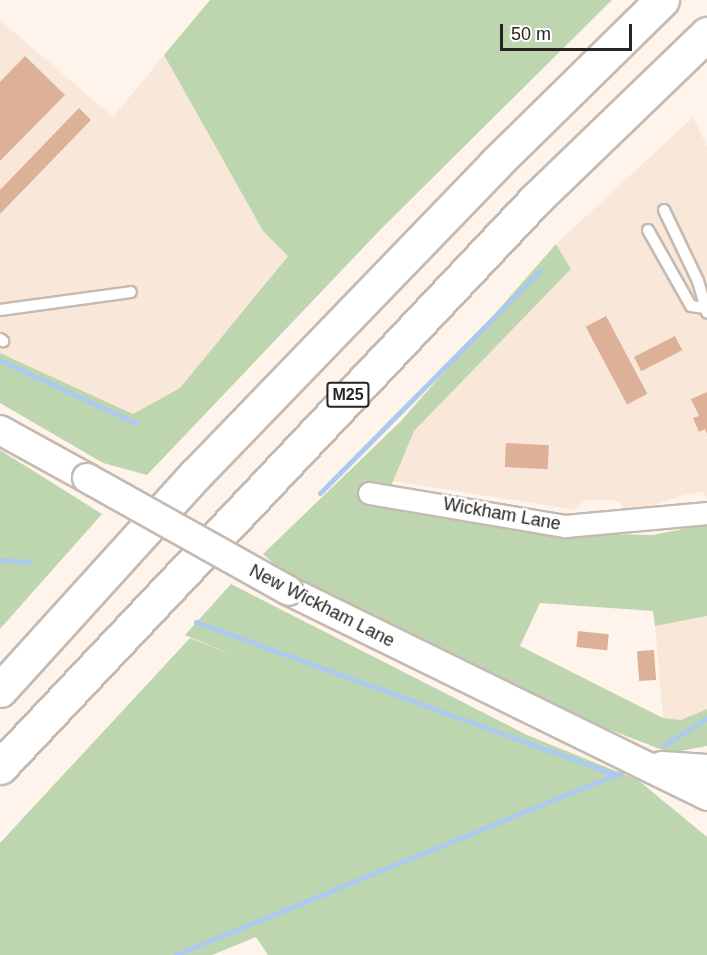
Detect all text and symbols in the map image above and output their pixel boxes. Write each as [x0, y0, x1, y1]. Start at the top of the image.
scale bar [503, 12, 635, 50]
text: 50 m [511, 24, 551, 44]
road number: M25 [326, 382, 370, 408]
street label: Wickham Lane [442, 493, 562, 535]
street label: New Wickham Lane [246, 560, 398, 652]

